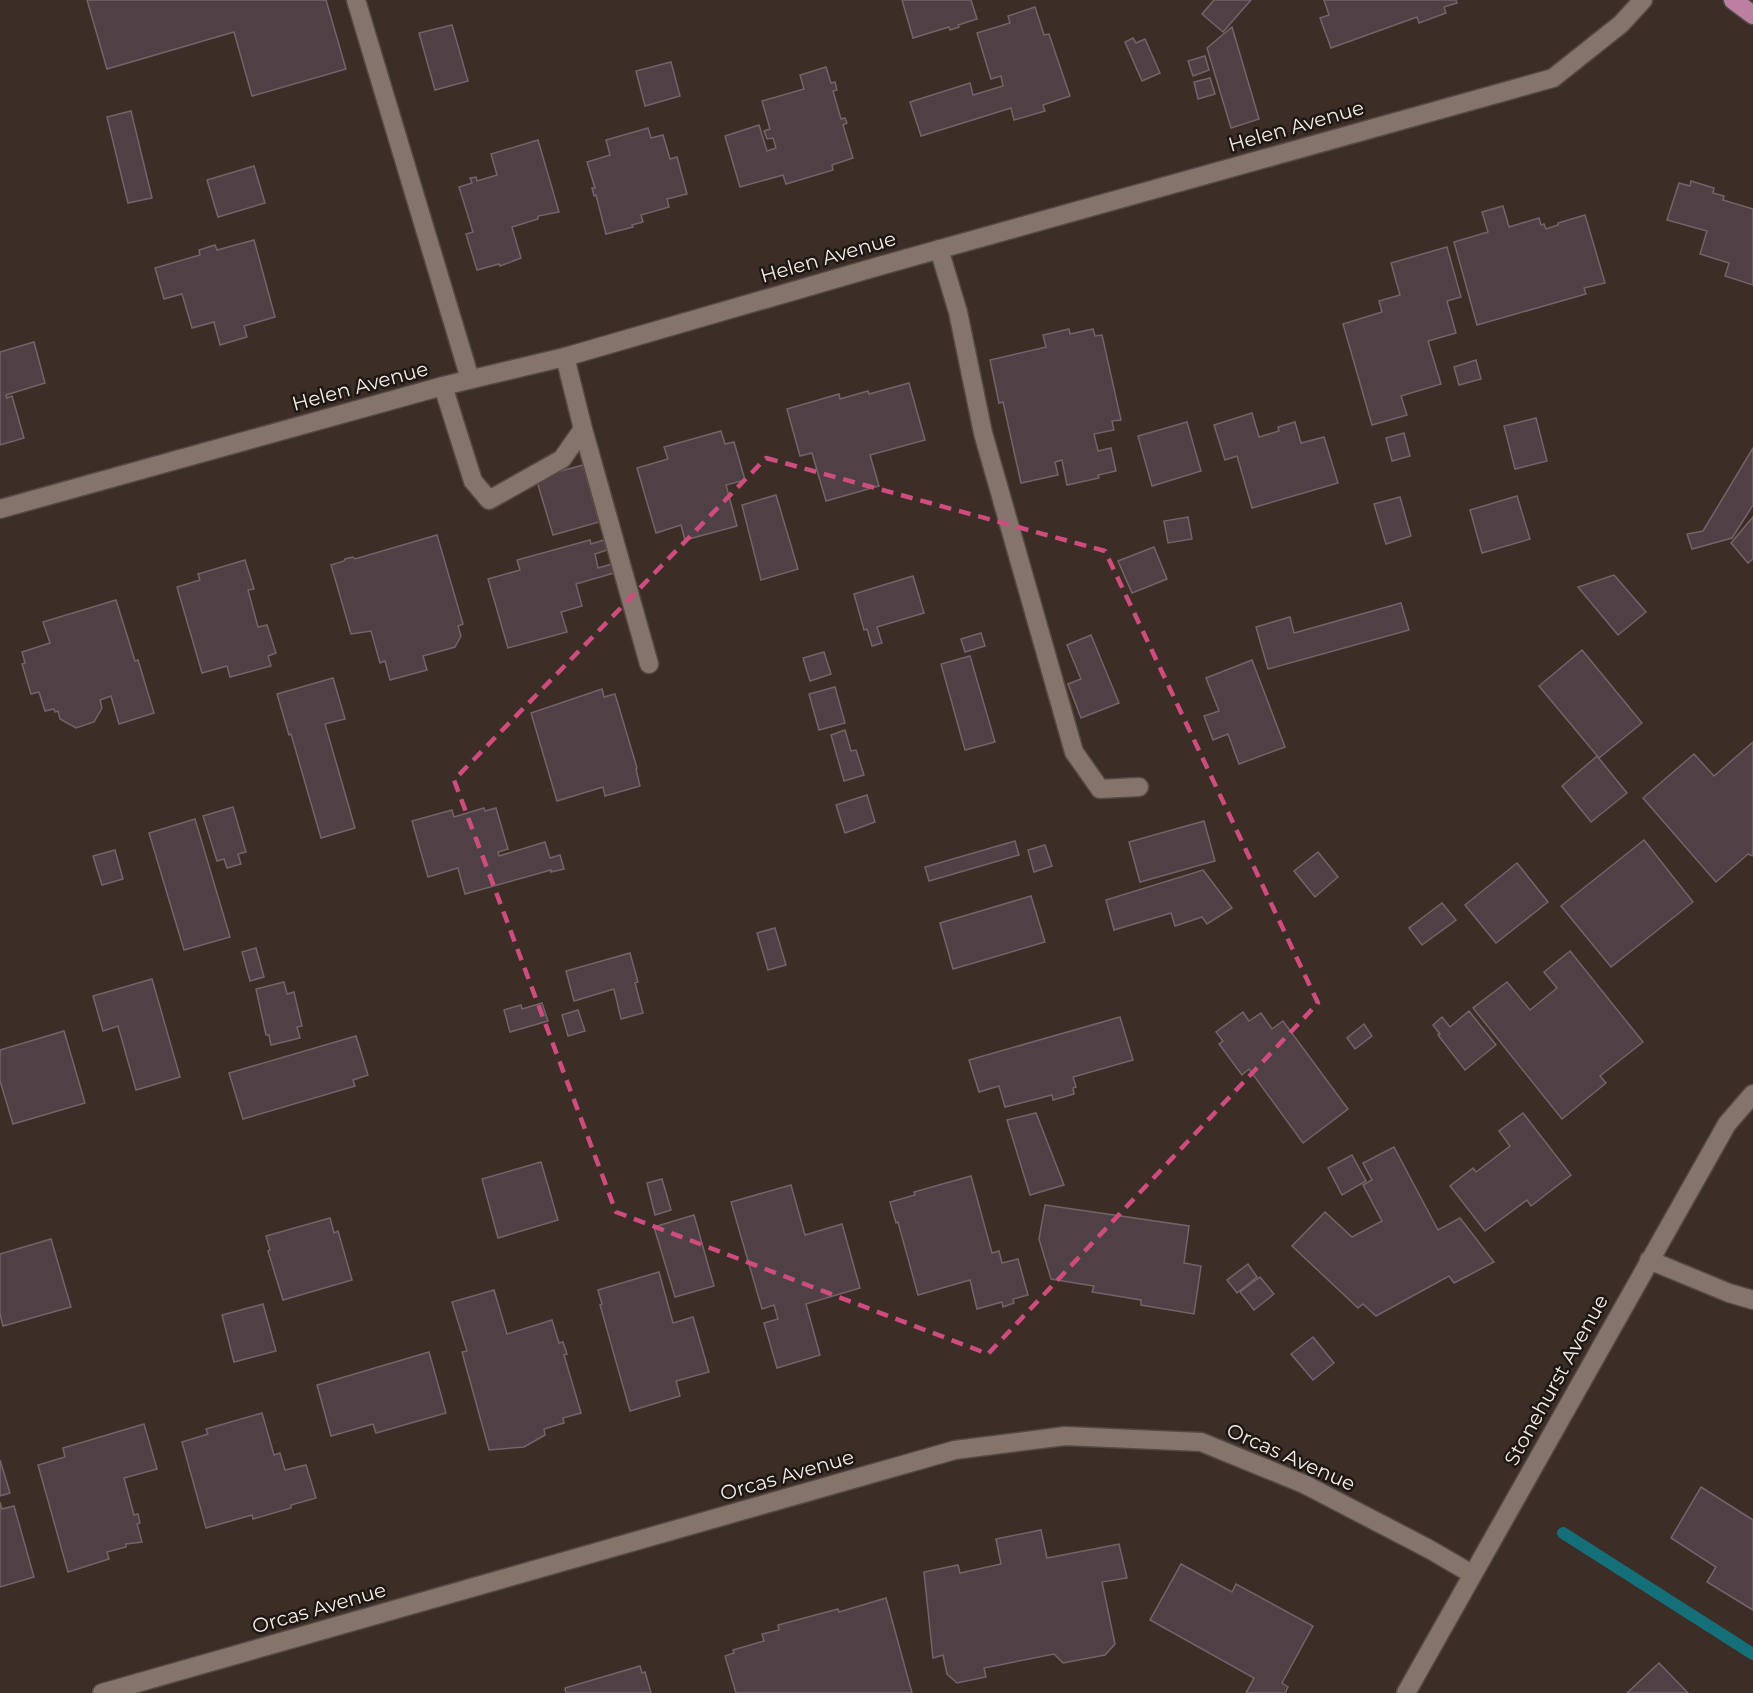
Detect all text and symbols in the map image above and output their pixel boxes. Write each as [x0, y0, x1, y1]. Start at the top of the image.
street label: Helen Avenue [1225, 95, 1367, 157]
street label: Helen Avenue [757, 226, 899, 288]
street label: Helen Avenue [289, 356, 431, 416]
street label: Stonehurst Avenue [1499, 1290, 1613, 1470]
street label: Orcas Avenue [1223, 1418, 1359, 1496]
street label: Orcas Avenue [717, 1444, 857, 1506]
street label: Orcas Avenue [249, 1577, 389, 1639]

